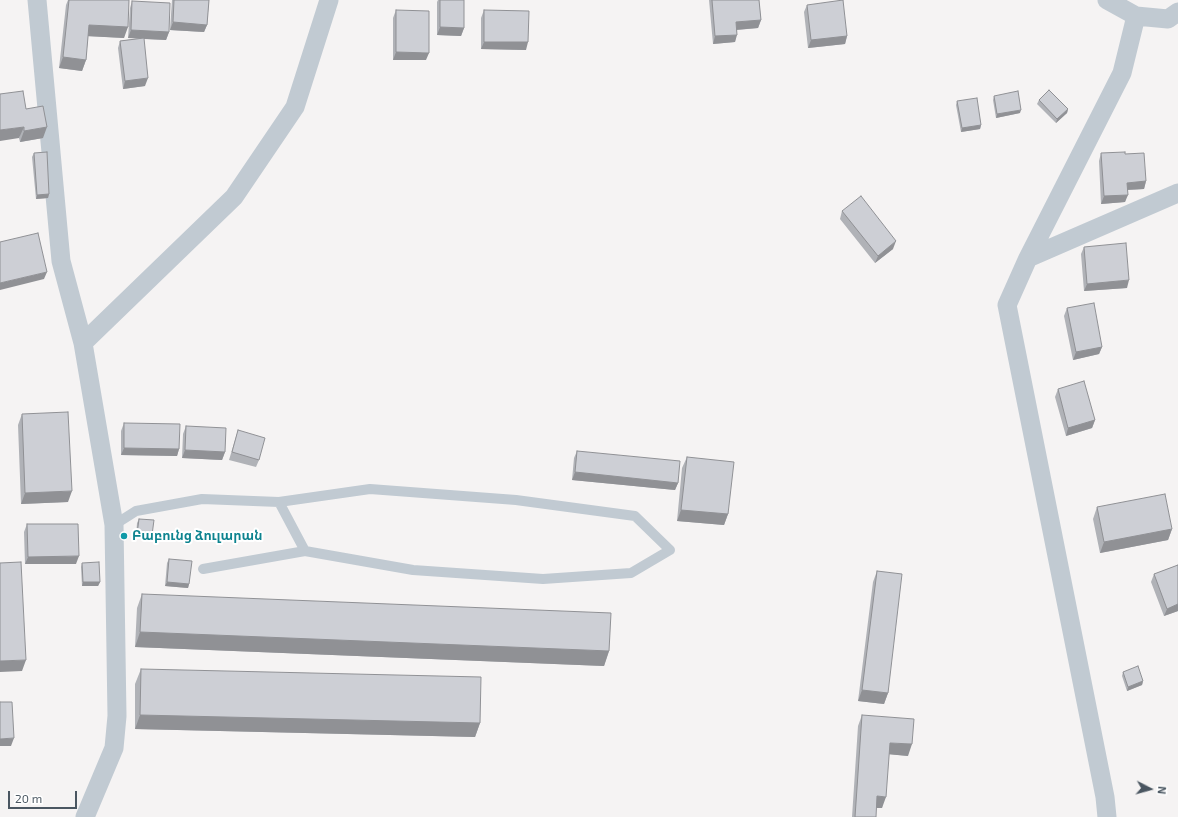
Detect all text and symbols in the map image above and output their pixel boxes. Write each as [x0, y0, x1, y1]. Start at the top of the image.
place label: Բաբունց ձուլարան [132, 528, 262, 544]
marker: Բաբունց ձուլարան [119, 531, 129, 541]
north arrow [1130, 769, 1170, 809]
scale bar [10, 783, 79, 809]
text: N [1156, 786, 1169, 795]
text: 20 m [15, 791, 42, 805]

